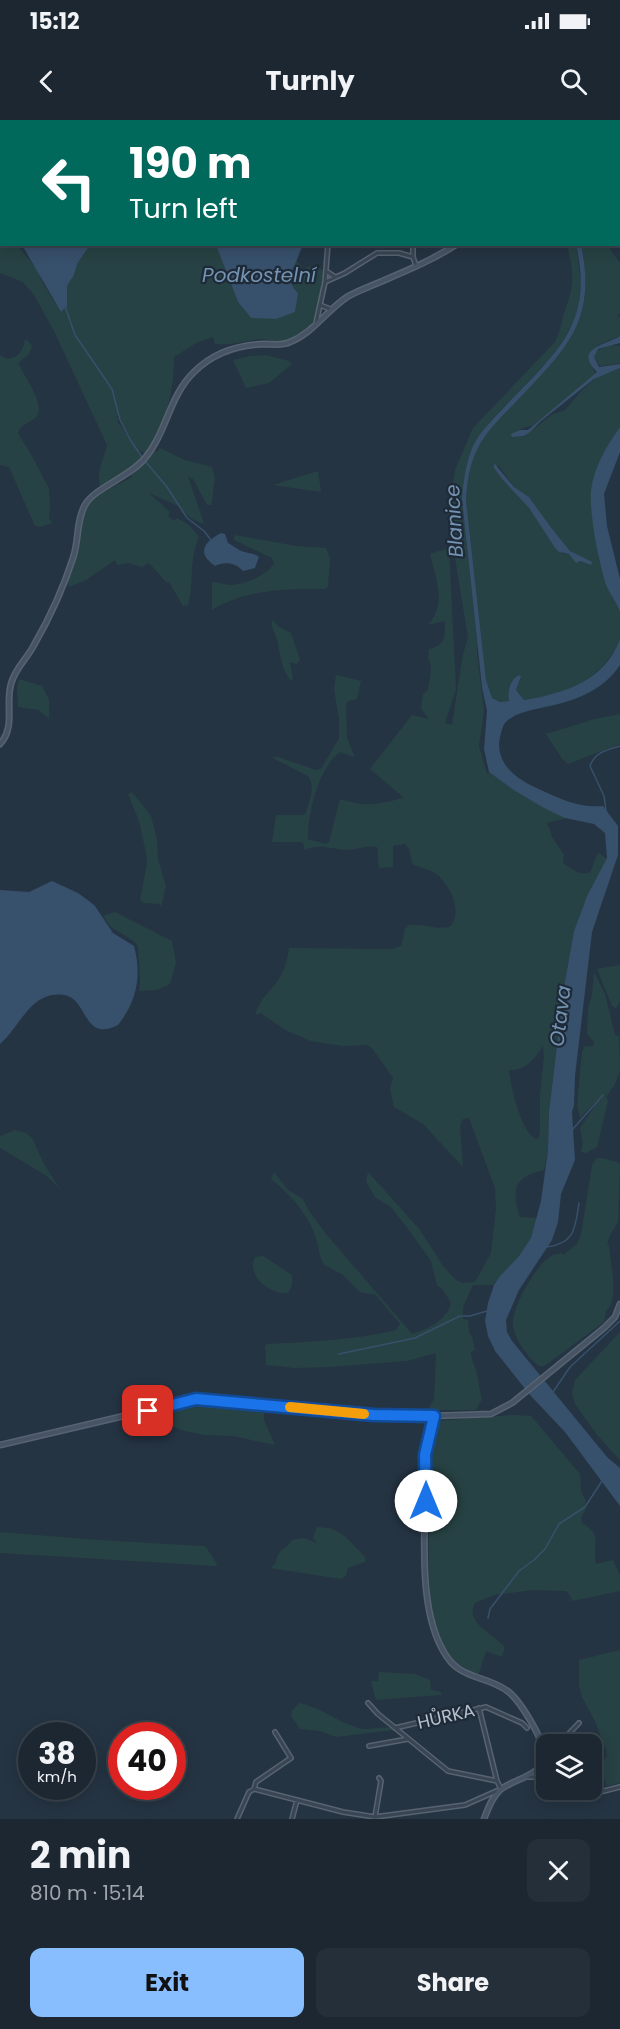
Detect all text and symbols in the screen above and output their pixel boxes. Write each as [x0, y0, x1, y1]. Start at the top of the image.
text: 15:12 [30, 6, 80, 37]
text: Turnly [266, 62, 354, 99]
icon: back [30, 65, 63, 98]
icon: search [557, 65, 590, 98]
text: 190 m [129, 134, 251, 193]
icon: left [30, 144, 108, 222]
text: Turn left [129, 190, 238, 227]
water label: Podkostelní [202, 261, 318, 289]
water label: Blanice [438, 484, 470, 558]
water label: Otava [542, 984, 578, 1048]
pin [122, 1385, 173, 1436]
icon: arrive [131, 1394, 164, 1427]
position arrow [394, 1469, 458, 1533]
street label: HŮRKA [415, 1697, 477, 1735]
speed limit sign: 40 [108, 1722, 186, 1800]
text: 38 [38, 1732, 76, 1775]
map controls [536, 1734, 602, 1800]
button: layers [536, 1734, 602, 1800]
text: km/h [37, 1766, 77, 1787]
text: 2 min [30, 1830, 131, 1881]
button: close [527, 1839, 590, 1902]
text: 810 m · 15:14 [30, 1879, 145, 1907]
button: Exit [30, 1948, 304, 2017]
button: Share [316, 1948, 590, 2017]

